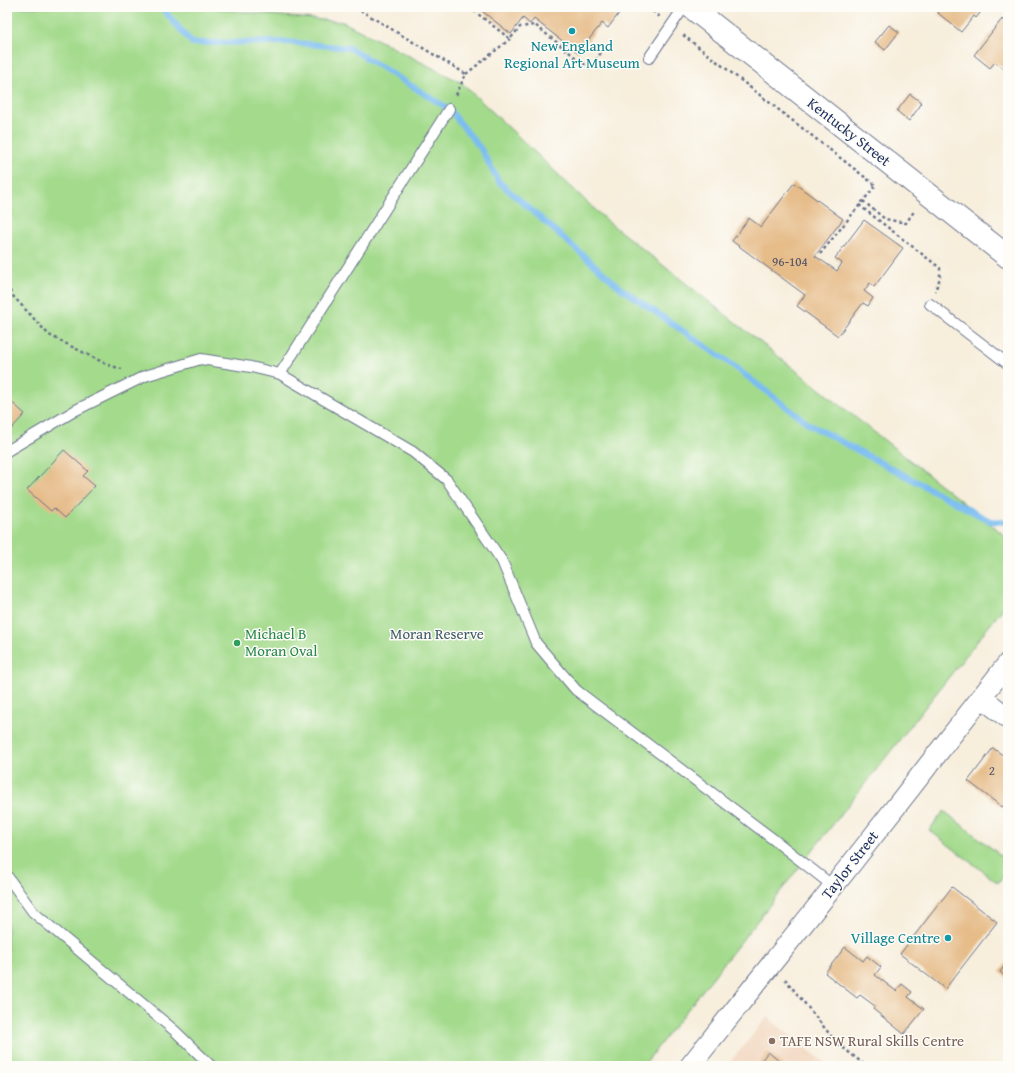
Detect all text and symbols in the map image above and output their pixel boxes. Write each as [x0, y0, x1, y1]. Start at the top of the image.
marker: New England Regional Art Museum [567, 26, 577, 36]
place label: New England Regional Art Museum [504, 35, 641, 73]
street label: Kentucky Street [803, 92, 896, 171]
house number: 96-104 [772, 252, 808, 271]
place label: Michael B Moran Oval [245, 623, 317, 661]
park label: Moran Reserve [390, 623, 484, 644]
marker: Michael B Moran Oval [232, 638, 242, 648]
house number: 2 [989, 761, 995, 780]
street label: Taylor Street [816, 825, 883, 903]
place label: Village Centre [851, 927, 940, 948]
marker: Village Centre [943, 933, 953, 943]
place label: TAFE NSW Rural Skills Centre [780, 1030, 964, 1051]
marker: TAFE NSW Rural Skills Centre [767, 1036, 777, 1046]

